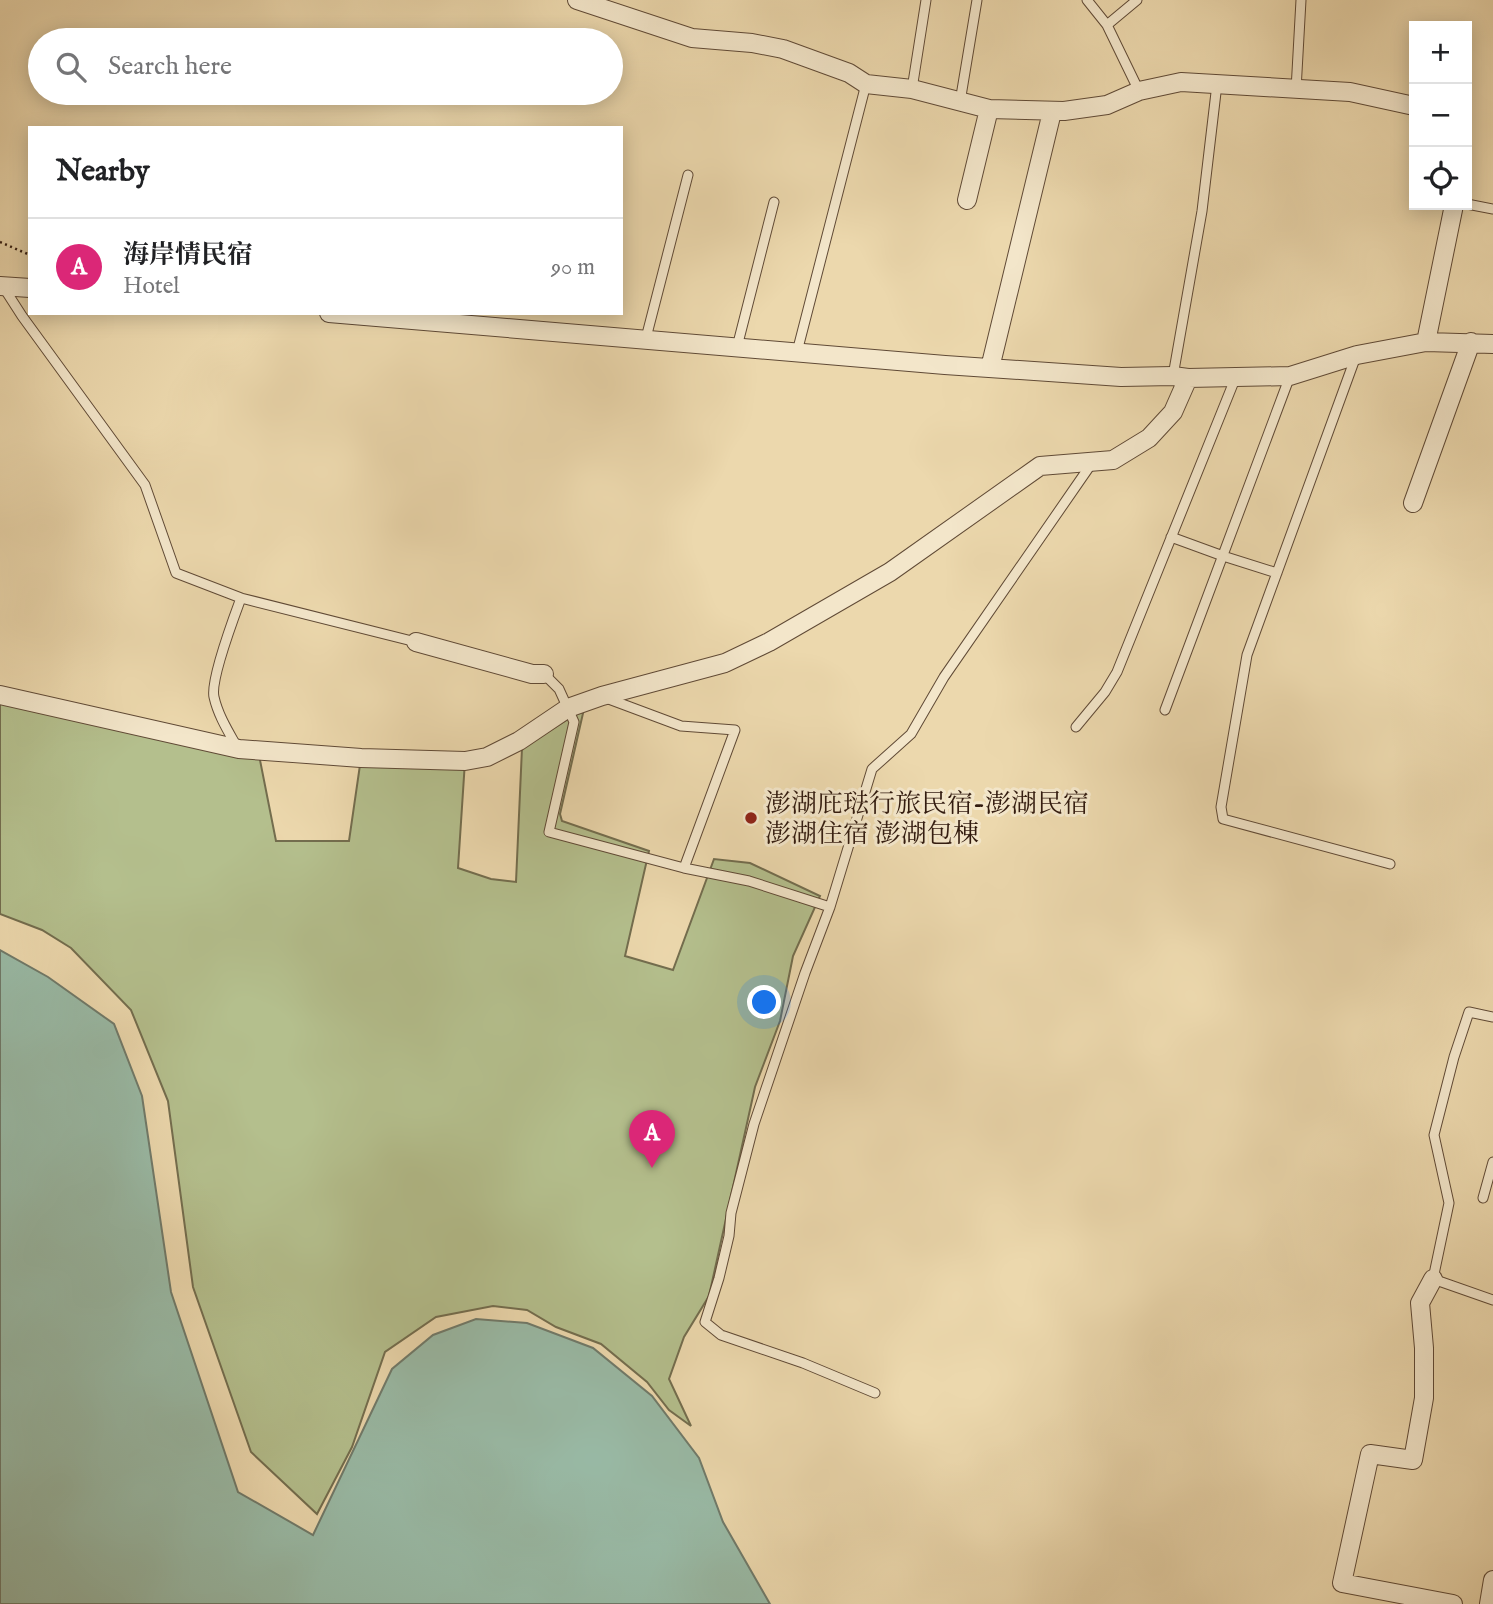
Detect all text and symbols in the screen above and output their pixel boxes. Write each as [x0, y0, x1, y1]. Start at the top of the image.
map controls [1409, 21, 1472, 210]
button: + [1409, 21, 1472, 84]
search box [28, 28, 623, 105]
icon: search [52, 48, 90, 86]
text: Search here [108, 50, 232, 83]
button: − [1409, 84, 1472, 147]
button: locate [1409, 147, 1472, 210]
text: Nearby [56, 153, 149, 191]
text: 海岸情民宿 [123, 239, 253, 272]
text: A [71, 253, 87, 282]
text: 90 m [551, 253, 595, 282]
text: Hotel [123, 272, 180, 301]
place label: 澎湖庇琺行旅民宿-澎湖民宿 澎湖住宿 澎湖包棟 [765, 788, 1089, 851]
marker: 澎湖庇琺行旅民宿-澎湖民宿 澎湖住宿 澎湖包棟 [743, 810, 759, 826]
your location [747, 985, 781, 1019]
pin: A [629, 1110, 675, 1168]

